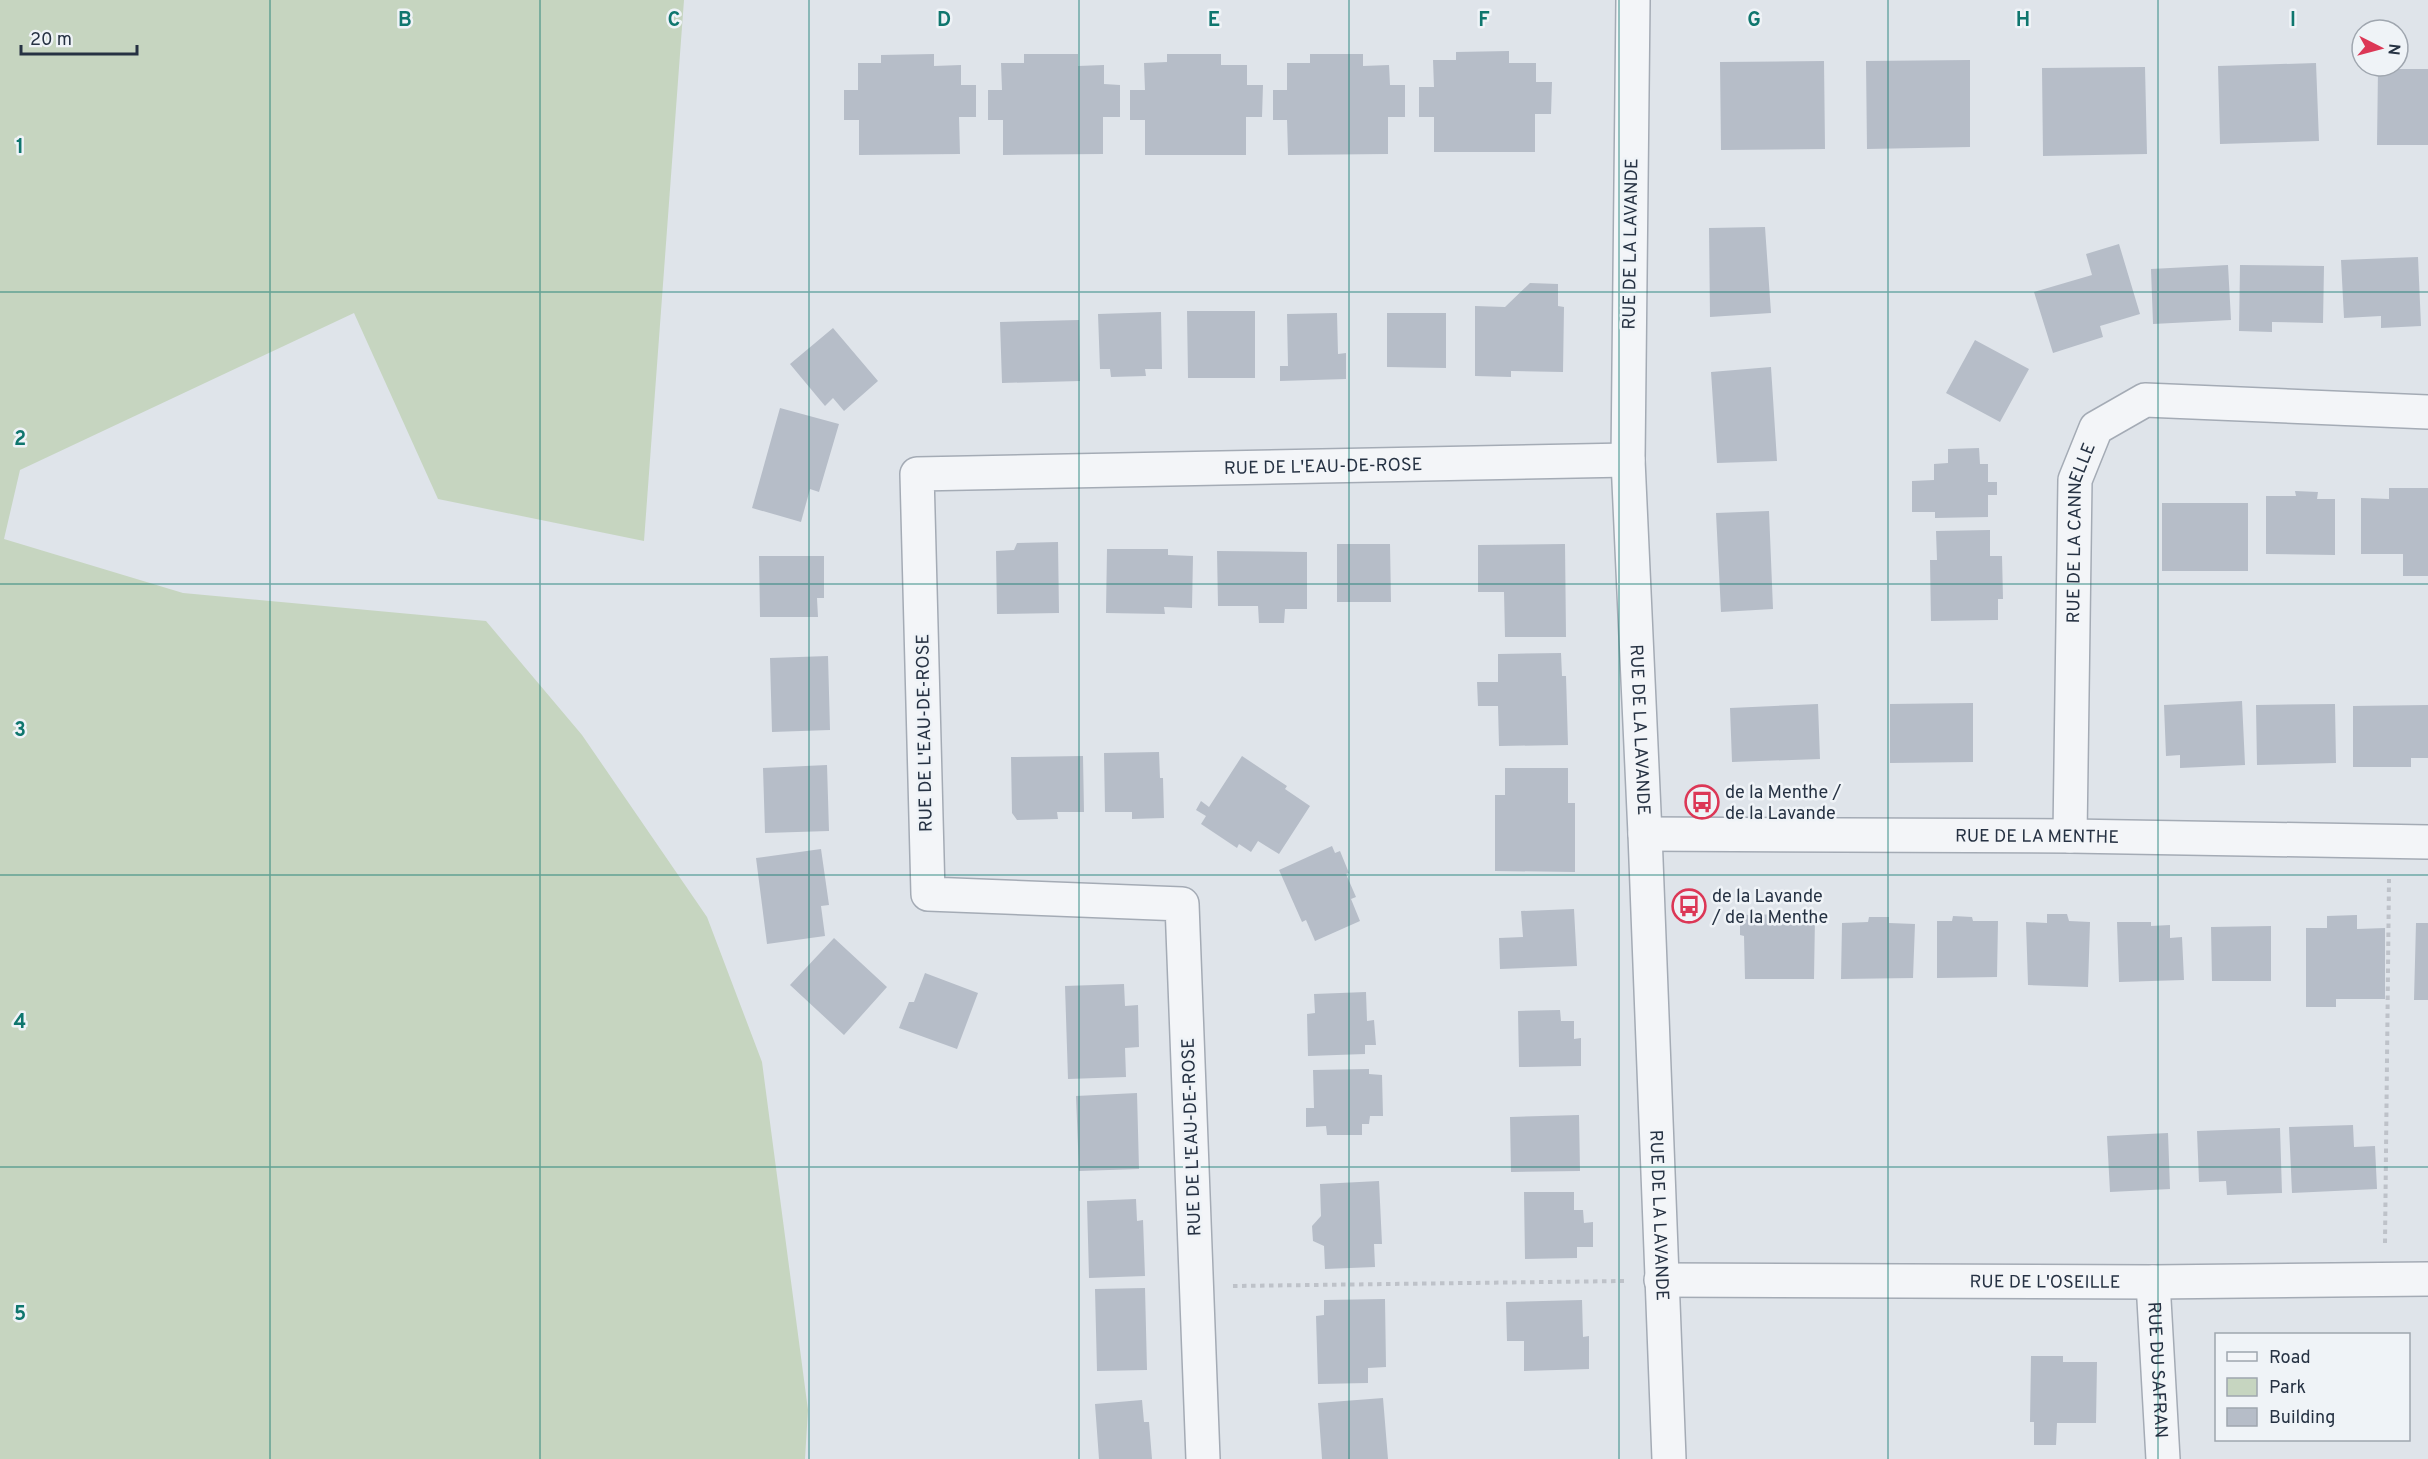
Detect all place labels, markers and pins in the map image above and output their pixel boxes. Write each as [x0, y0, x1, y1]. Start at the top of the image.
place label: de la Menthe / de la Lavande [1725, 782, 1841, 826]
bus stop icon: de la Menthe / de la Lavande [1684, 784, 1720, 820]
place label: de la Lavande / de la Menthe [1711, 886, 1828, 930]
bus stop icon: de la Lavande / de la Menthe [1671, 888, 1707, 924]

